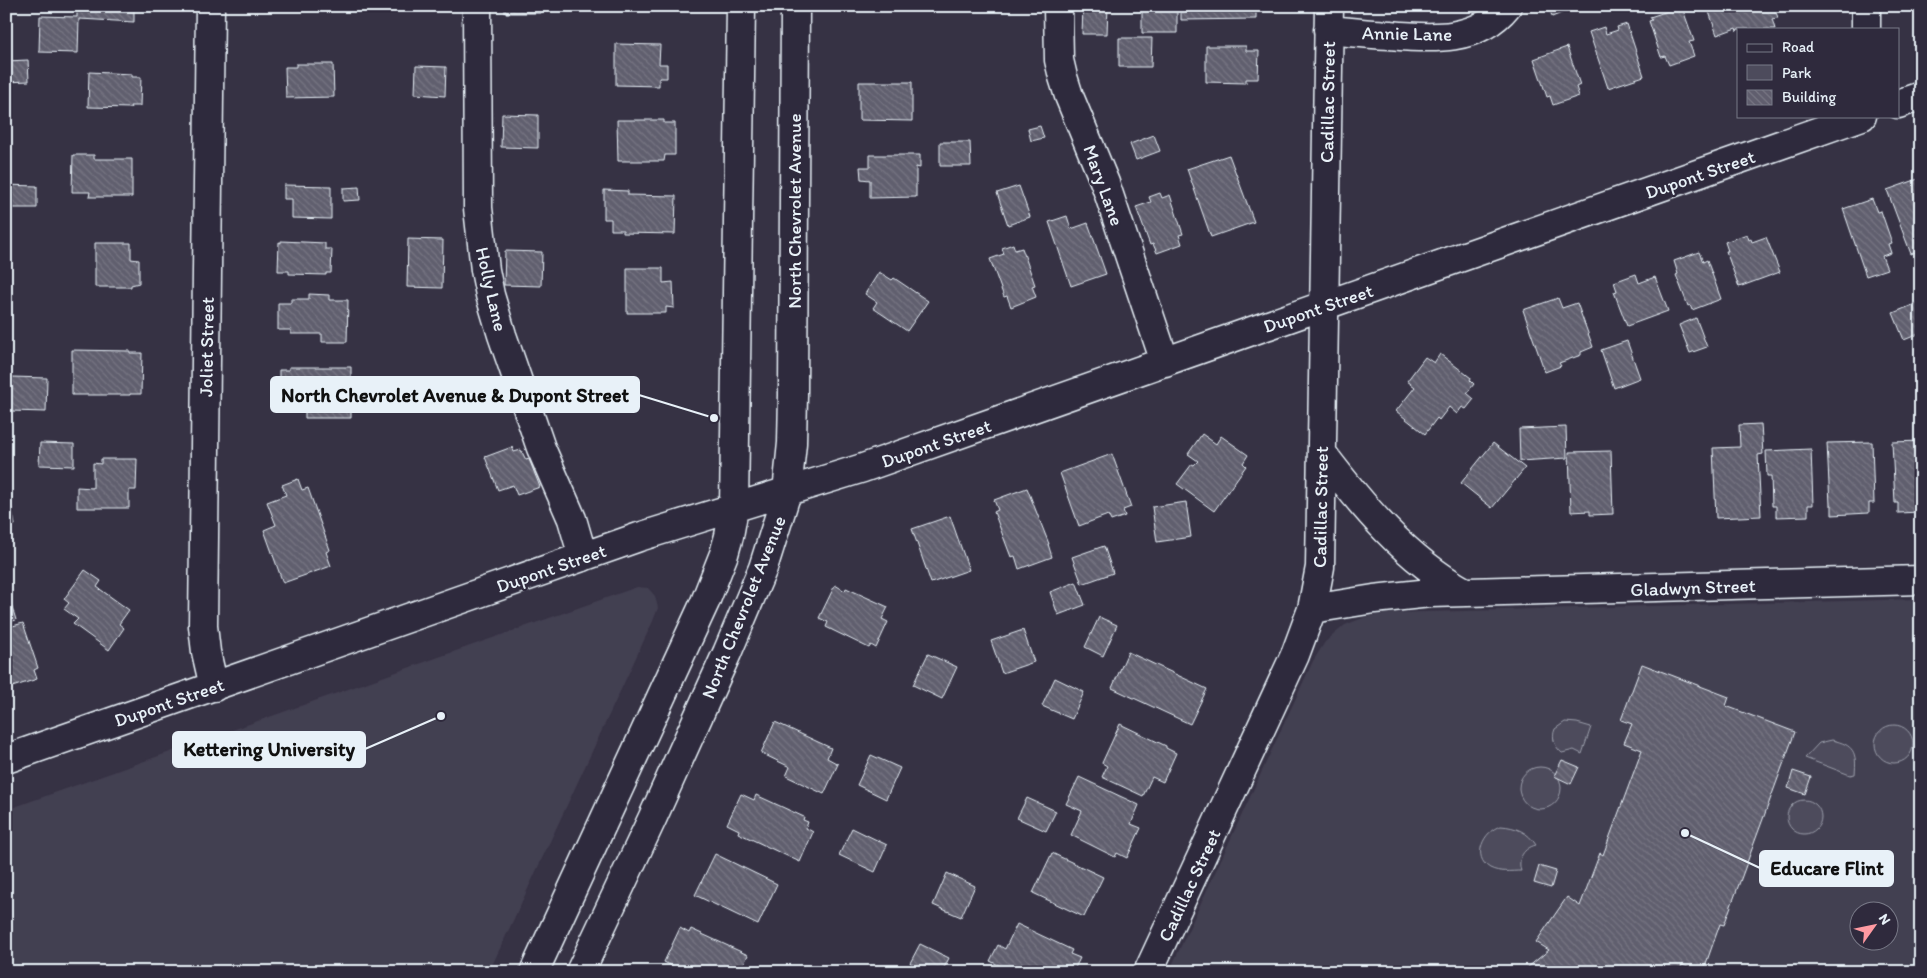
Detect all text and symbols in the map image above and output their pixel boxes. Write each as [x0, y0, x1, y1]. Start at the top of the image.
street label: Annie Lane [1362, 21, 1452, 46]
legend [1737, 28, 1900, 118]
text: Road [1782, 38, 1815, 56]
street label: Cadillac Street [1315, 41, 1340, 163]
text: Park [1782, 64, 1812, 82]
text: Building [1782, 88, 1836, 106]
street label: North Chevrolet Avenue [783, 113, 806, 309]
street label: Mary Lane [1078, 142, 1129, 229]
street label: Dupont Street [1642, 145, 1758, 204]
street label: Holly Lane [471, 245, 512, 333]
street label: Dupont Street [1260, 279, 1376, 338]
street label: Joliet Street [194, 297, 219, 397]
callout: North Chevrolet Avenue & Dupont Street [271, 377, 639, 412]
text: North Chevrolet Avenue & Dupont Street [281, 383, 630, 408]
street label: Dupont Street [878, 414, 994, 473]
street label: Cadillac Street [1308, 446, 1333, 568]
street label: North Chevrolet Avenue [696, 512, 791, 702]
street label: Dupont Street [493, 539, 609, 598]
street label: Gladwyn Street [1630, 574, 1756, 601]
street label: Dupont Street [111, 673, 227, 732]
callout: Kettering University [173, 732, 365, 767]
text: Kettering University [183, 737, 355, 762]
street label: Cadillac Street [1153, 825, 1226, 945]
callout: Educare Flint [1760, 851, 1893, 886]
text: Educare Flint [1770, 856, 1884, 880]
north arrow [1850, 900, 1900, 950]
text: N [1875, 911, 1894, 928]

